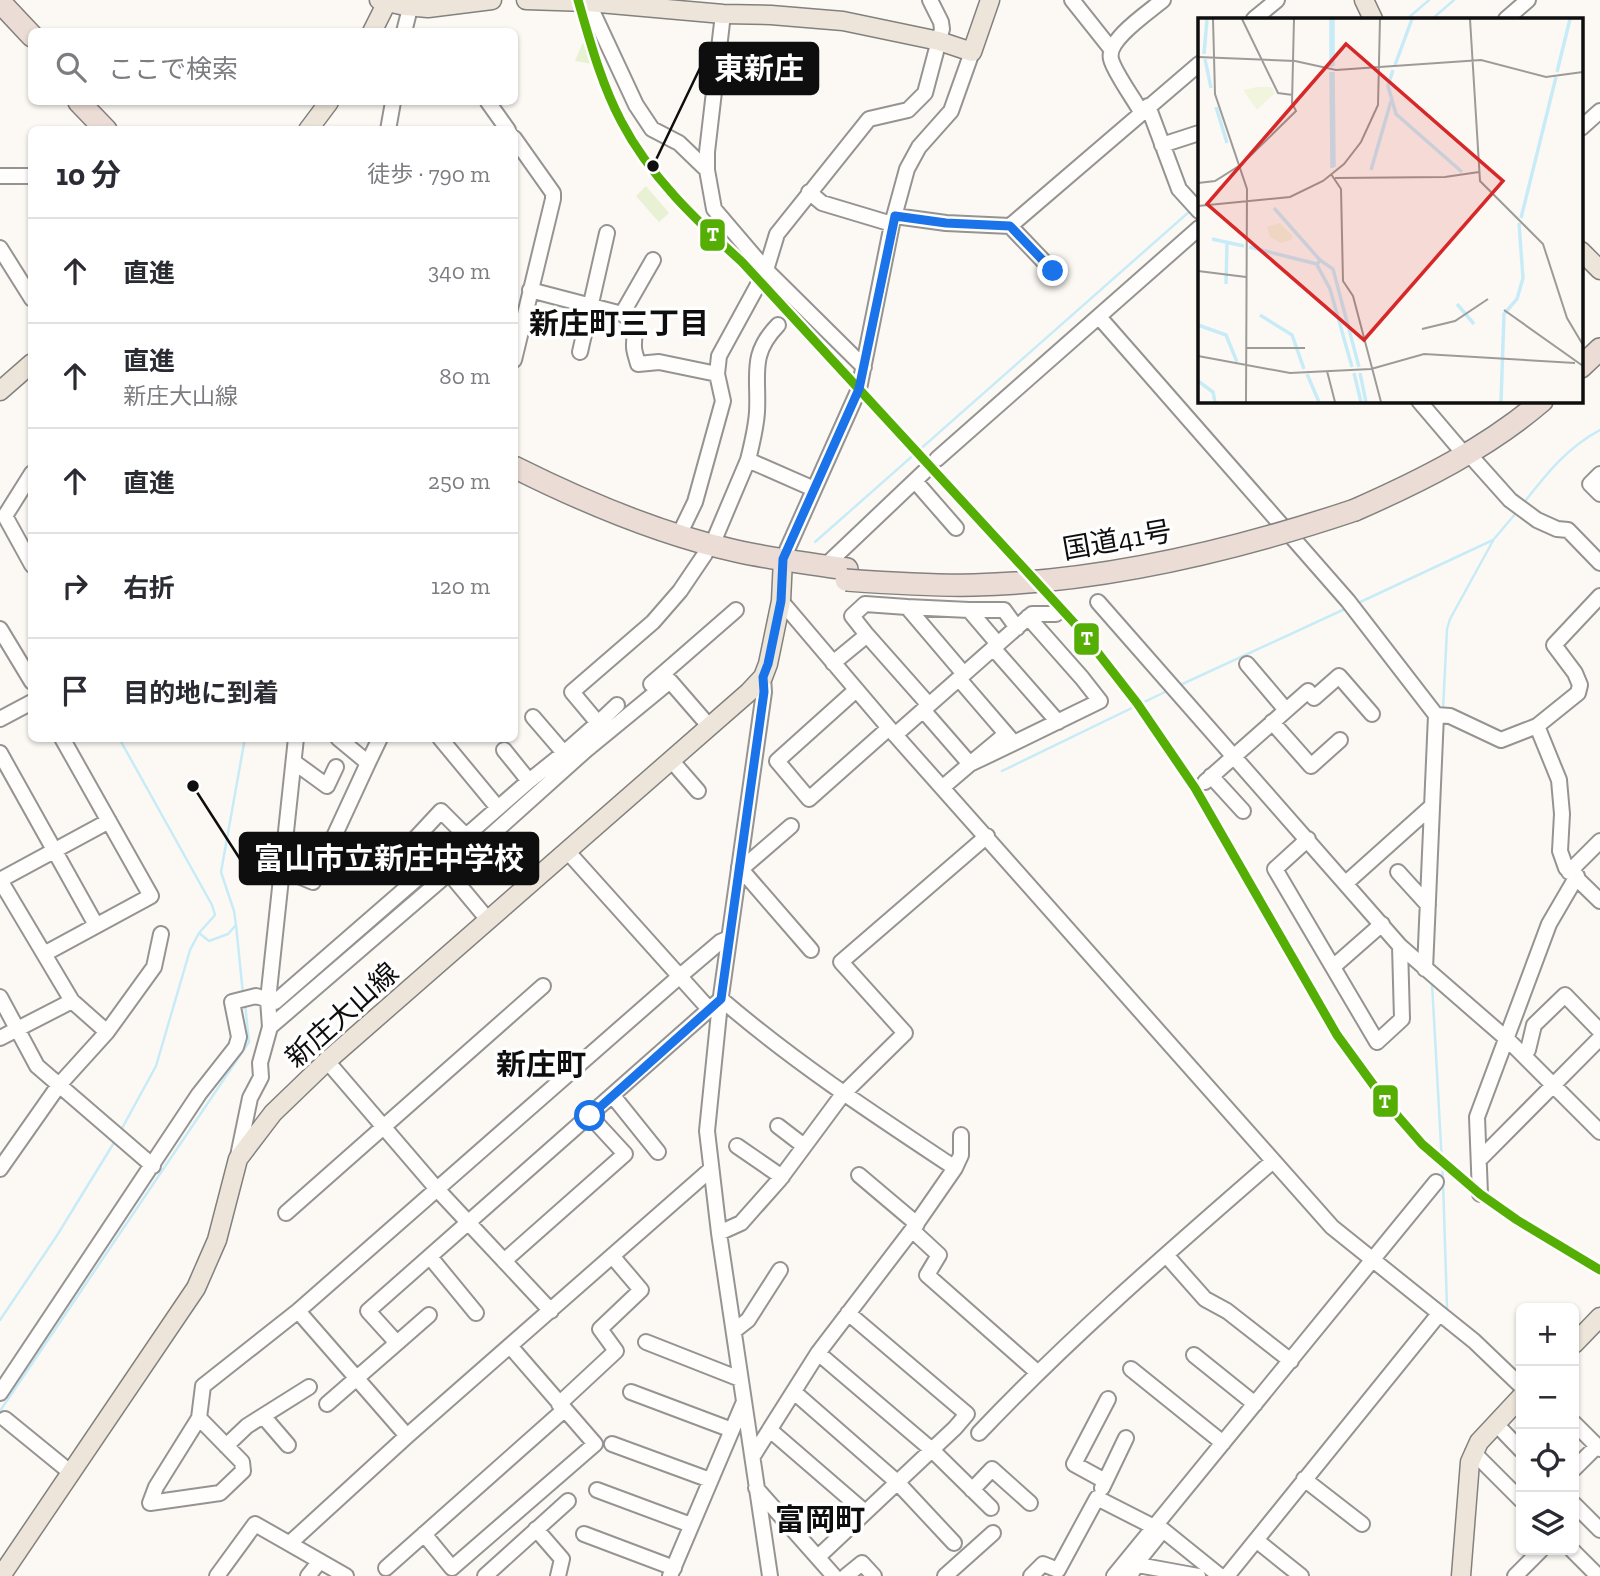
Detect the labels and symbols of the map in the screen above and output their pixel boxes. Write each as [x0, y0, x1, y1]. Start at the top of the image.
inset map [1198, 18, 1582, 402]
callout: 東新庄 [700, 43, 818, 94]
text: 東新庄 [714, 51, 804, 87]
line badge: T [699, 218, 726, 252]
text: T [707, 223, 719, 246]
route end [1037, 255, 1068, 286]
district label: 新庄町三丁目 [529, 306, 709, 342]
street label: 国道41号 [1060, 514, 1174, 566]
line badge: T [1073, 622, 1100, 656]
text: T [1081, 627, 1093, 650]
callout: 富山市立新庄中学校 [240, 833, 538, 884]
text: 富山市立新庄中学校 [254, 841, 524, 877]
street label: 新庄大山線 [279, 956, 405, 1074]
district label: 新庄町 [496, 1047, 586, 1083]
line badge: T [1372, 1084, 1399, 1118]
text: T [1379, 1090, 1391, 1113]
route start [574, 1100, 605, 1131]
district label: 富岡町 [775, 1502, 865, 1538]

